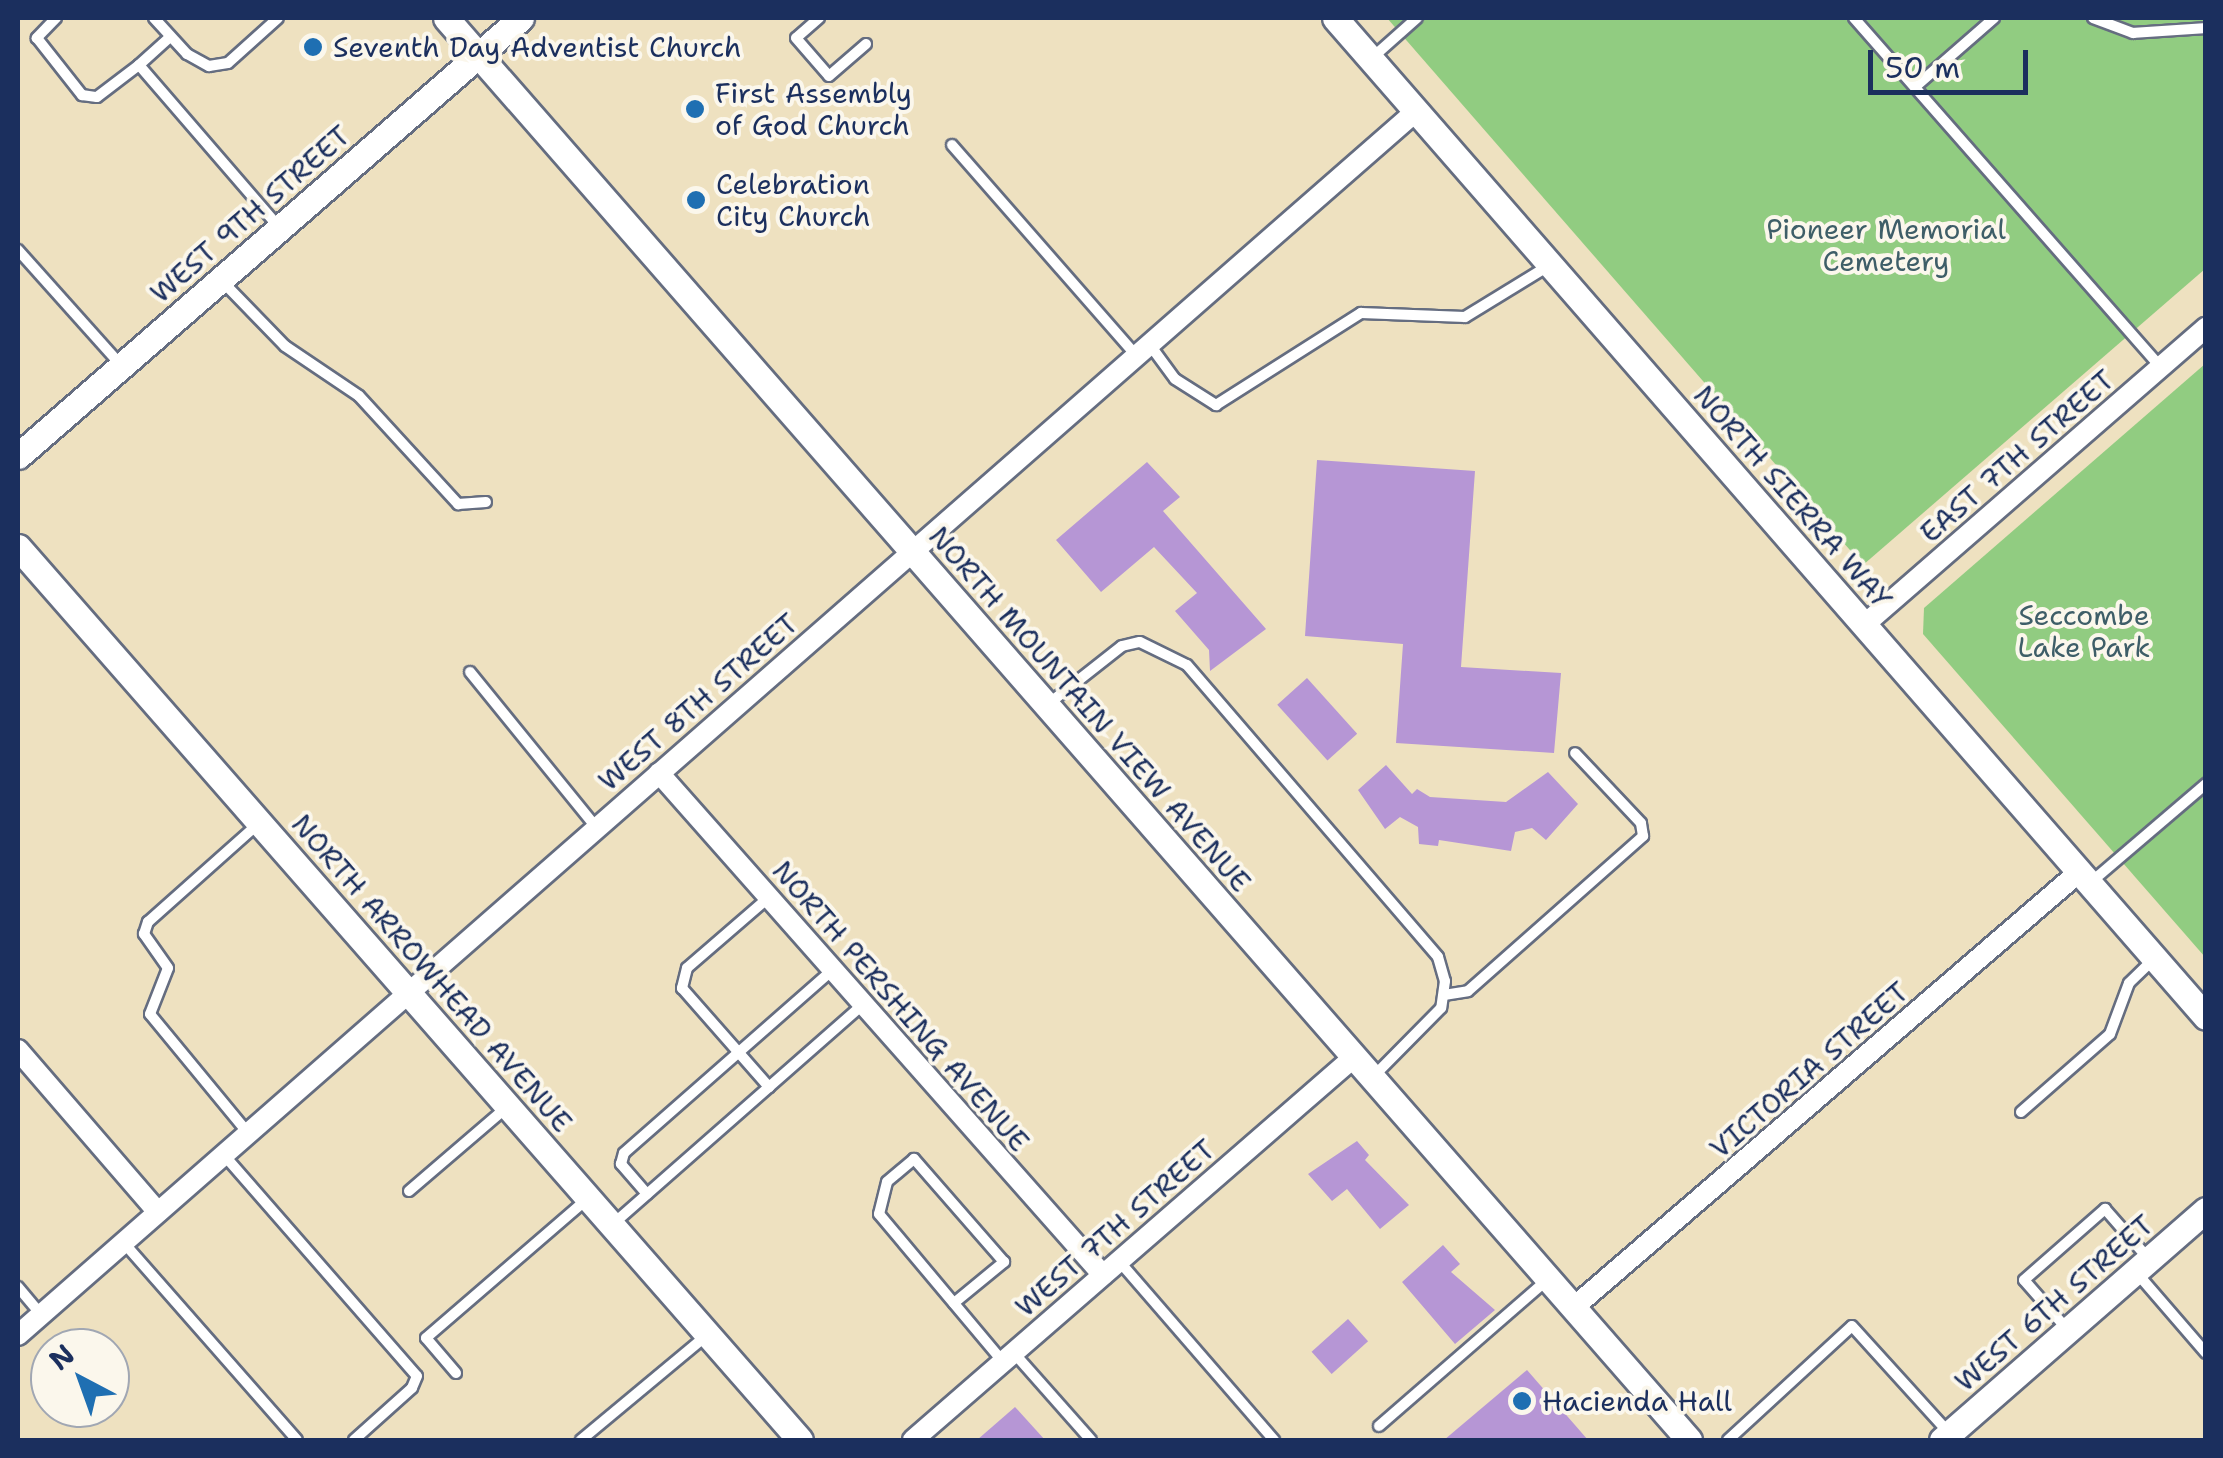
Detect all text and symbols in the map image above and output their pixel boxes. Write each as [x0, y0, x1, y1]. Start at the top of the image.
place label: Seventh Day Adventist Church [333, 30, 742, 64]
scale bar [1873, 30, 2033, 92]
marker: Seventh Day Adventist Church [302, 36, 324, 58]
text: 50 m [1885, 47, 1960, 88]
place label: First Assembly of God Church [715, 76, 912, 142]
marker: First Assembly of God Church [684, 98, 706, 120]
street label: WEST 9TH STREET [143, 118, 357, 310]
place label: Celebration City Church [716, 167, 871, 233]
marker: Celebration City Church [685, 189, 707, 211]
park label: Pioneer Memorial Cemetery [1766, 212, 2006, 278]
street label: EAST 7TH STREET [1913, 363, 2121, 549]
street label: NORTH SIERRA WAY [1687, 378, 1899, 616]
street label: NORTH MOUNTAIN VIEW AVENUE [922, 519, 1258, 899]
park label: Seccombe Lake Park [2017, 598, 2151, 664]
street label: WEST 8TH STREET [591, 606, 805, 798]
street label: NORTH ARROWHEAD AVENUE [285, 807, 579, 1139]
street label: NORTH PERSHING AVENUE [766, 854, 1036, 1158]
street label: VICTORIA STREET [1703, 975, 1915, 1165]
street label: WEST 7TH STREET [1008, 1132, 1222, 1324]
street label: WEST 6TH STREET [1948, 1208, 2160, 1398]
north arrow [30, 1328, 130, 1428]
text: N [41, 1335, 82, 1378]
place label: Hacienda Hall [1542, 1384, 1732, 1418]
marker: Hacienda Hall [1511, 1390, 1533, 1412]

